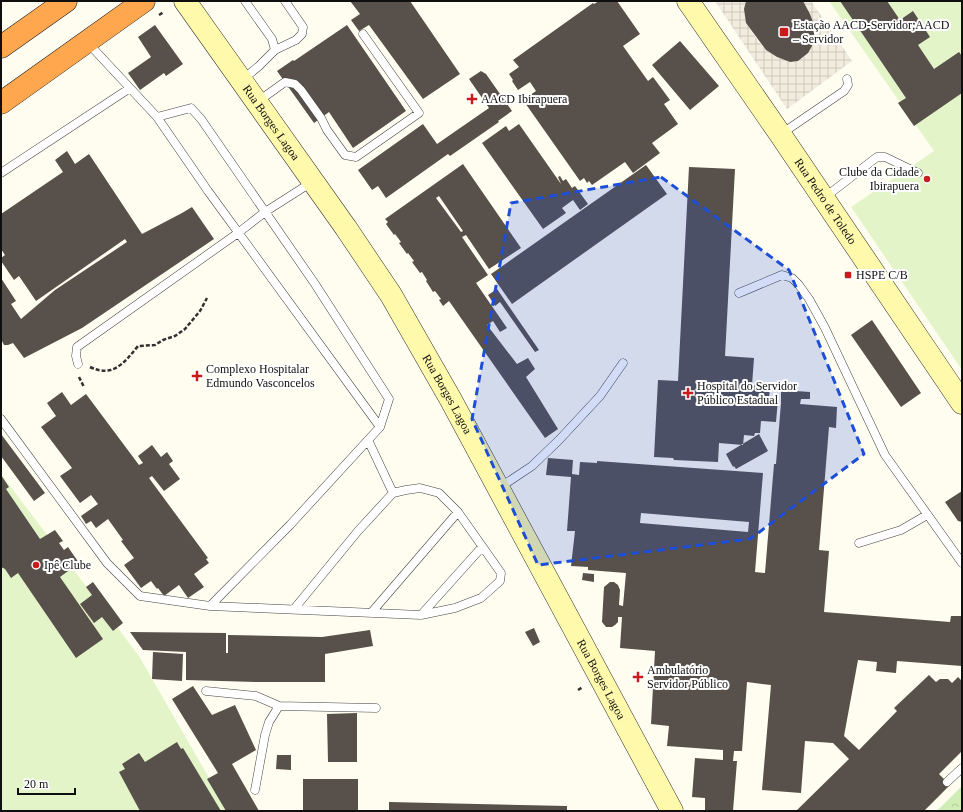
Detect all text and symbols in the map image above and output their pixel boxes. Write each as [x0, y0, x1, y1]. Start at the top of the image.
place label: Estação AACD-Servidor;AACD – Servidor [792, 18, 950, 46]
marker: Estação AACD-Servidor;AACD – Servidor [778, 26, 790, 38]
street label: Rua Borges Lagoa [240, 82, 303, 163]
place label: AACD Ibirapuera [481, 92, 568, 106]
marker: AACD Ibirapuera [466, 93, 478, 105]
street label: Rua Pedro de Toledo [792, 156, 860, 247]
place label: Clube da Cidade Ibirapuera [839, 165, 920, 193]
marker: Clube da Cidade Ibirapuera [922, 174, 932, 184]
place label: HSPE C/B [856, 268, 908, 282]
marker: HSPE C/B [843, 270, 853, 280]
street label: Rua Borges Lagoa [419, 352, 475, 437]
place label: Complexo Hospitalar Edmundo Vasconcelos [206, 362, 315, 390]
marker: Complexo Hospitalar Edmundo Vasconcelos [191, 370, 203, 382]
place label: Hospital do Servidor Público Estadual [697, 379, 797, 407]
marker: Hospital do Servidor Público Estadual [682, 387, 694, 399]
place label: Ipê Clube [44, 558, 91, 572]
marker: Ipê Clube [31, 560, 41, 570]
street label: Rua Borges Lagoa [574, 637, 629, 722]
place label: Ambulatório Servidor Público [647, 663, 728, 691]
marker: Ambulatório Servidor Público [632, 671, 644, 683]
scale bar [18, 770, 75, 796]
text: 20 m [24, 777, 49, 791]

